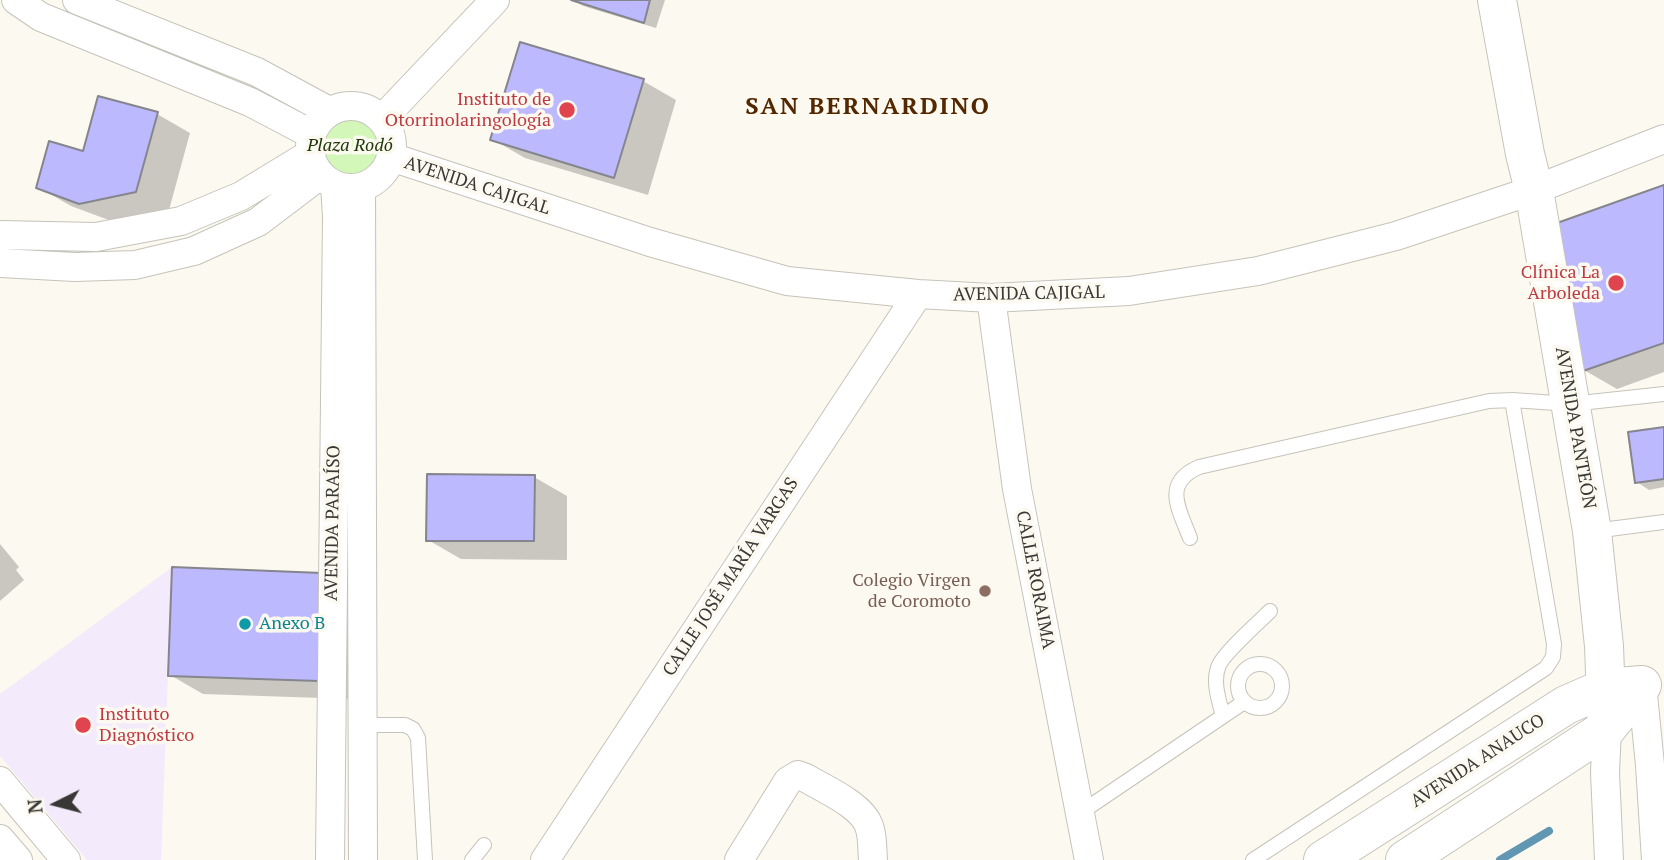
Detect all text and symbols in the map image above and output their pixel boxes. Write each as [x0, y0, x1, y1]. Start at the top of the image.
place label: Instituto de Otorrinolaringología [385, 89, 551, 132]
district label: SAN BERNARDINO [747, 93, 989, 121]
marker: Instituto de Otorrinolaringología [557, 100, 577, 120]
park label: Plaza Rodó [307, 135, 393, 157]
street label: AVENIDA CAJIGAL [402, 152, 552, 220]
place label: Clínica La Arboleda [1521, 262, 1600, 304]
marker: Clínica La Arboleda [1606, 273, 1626, 293]
street label: AVENIDA CAJIGAL [953, 282, 1105, 306]
street label: AVENIDA PANTEÓN [1550, 345, 1600, 511]
street label: AVENIDA PARAÍSO [321, 445, 345, 601]
street label: CALLE JOSÉ MARÍA VARGAS [659, 474, 803, 680]
street label: CALLE RORAIMA [1011, 509, 1059, 651]
place label: Colegio Virgen de Coromoto [852, 570, 971, 612]
marker: Colegio Virgen de Coromoto [977, 583, 993, 599]
place label: Anexo B [259, 613, 325, 635]
marker: Anexo B [237, 616, 253, 632]
place label: Instituto Diagnóstico [99, 704, 194, 746]
street label: AVENIDA ANAUCO [1407, 710, 1549, 812]
marker: Instituto Diagnóstico [73, 715, 93, 735]
north arrow [21, 769, 91, 839]
text: N [21, 798, 48, 815]

